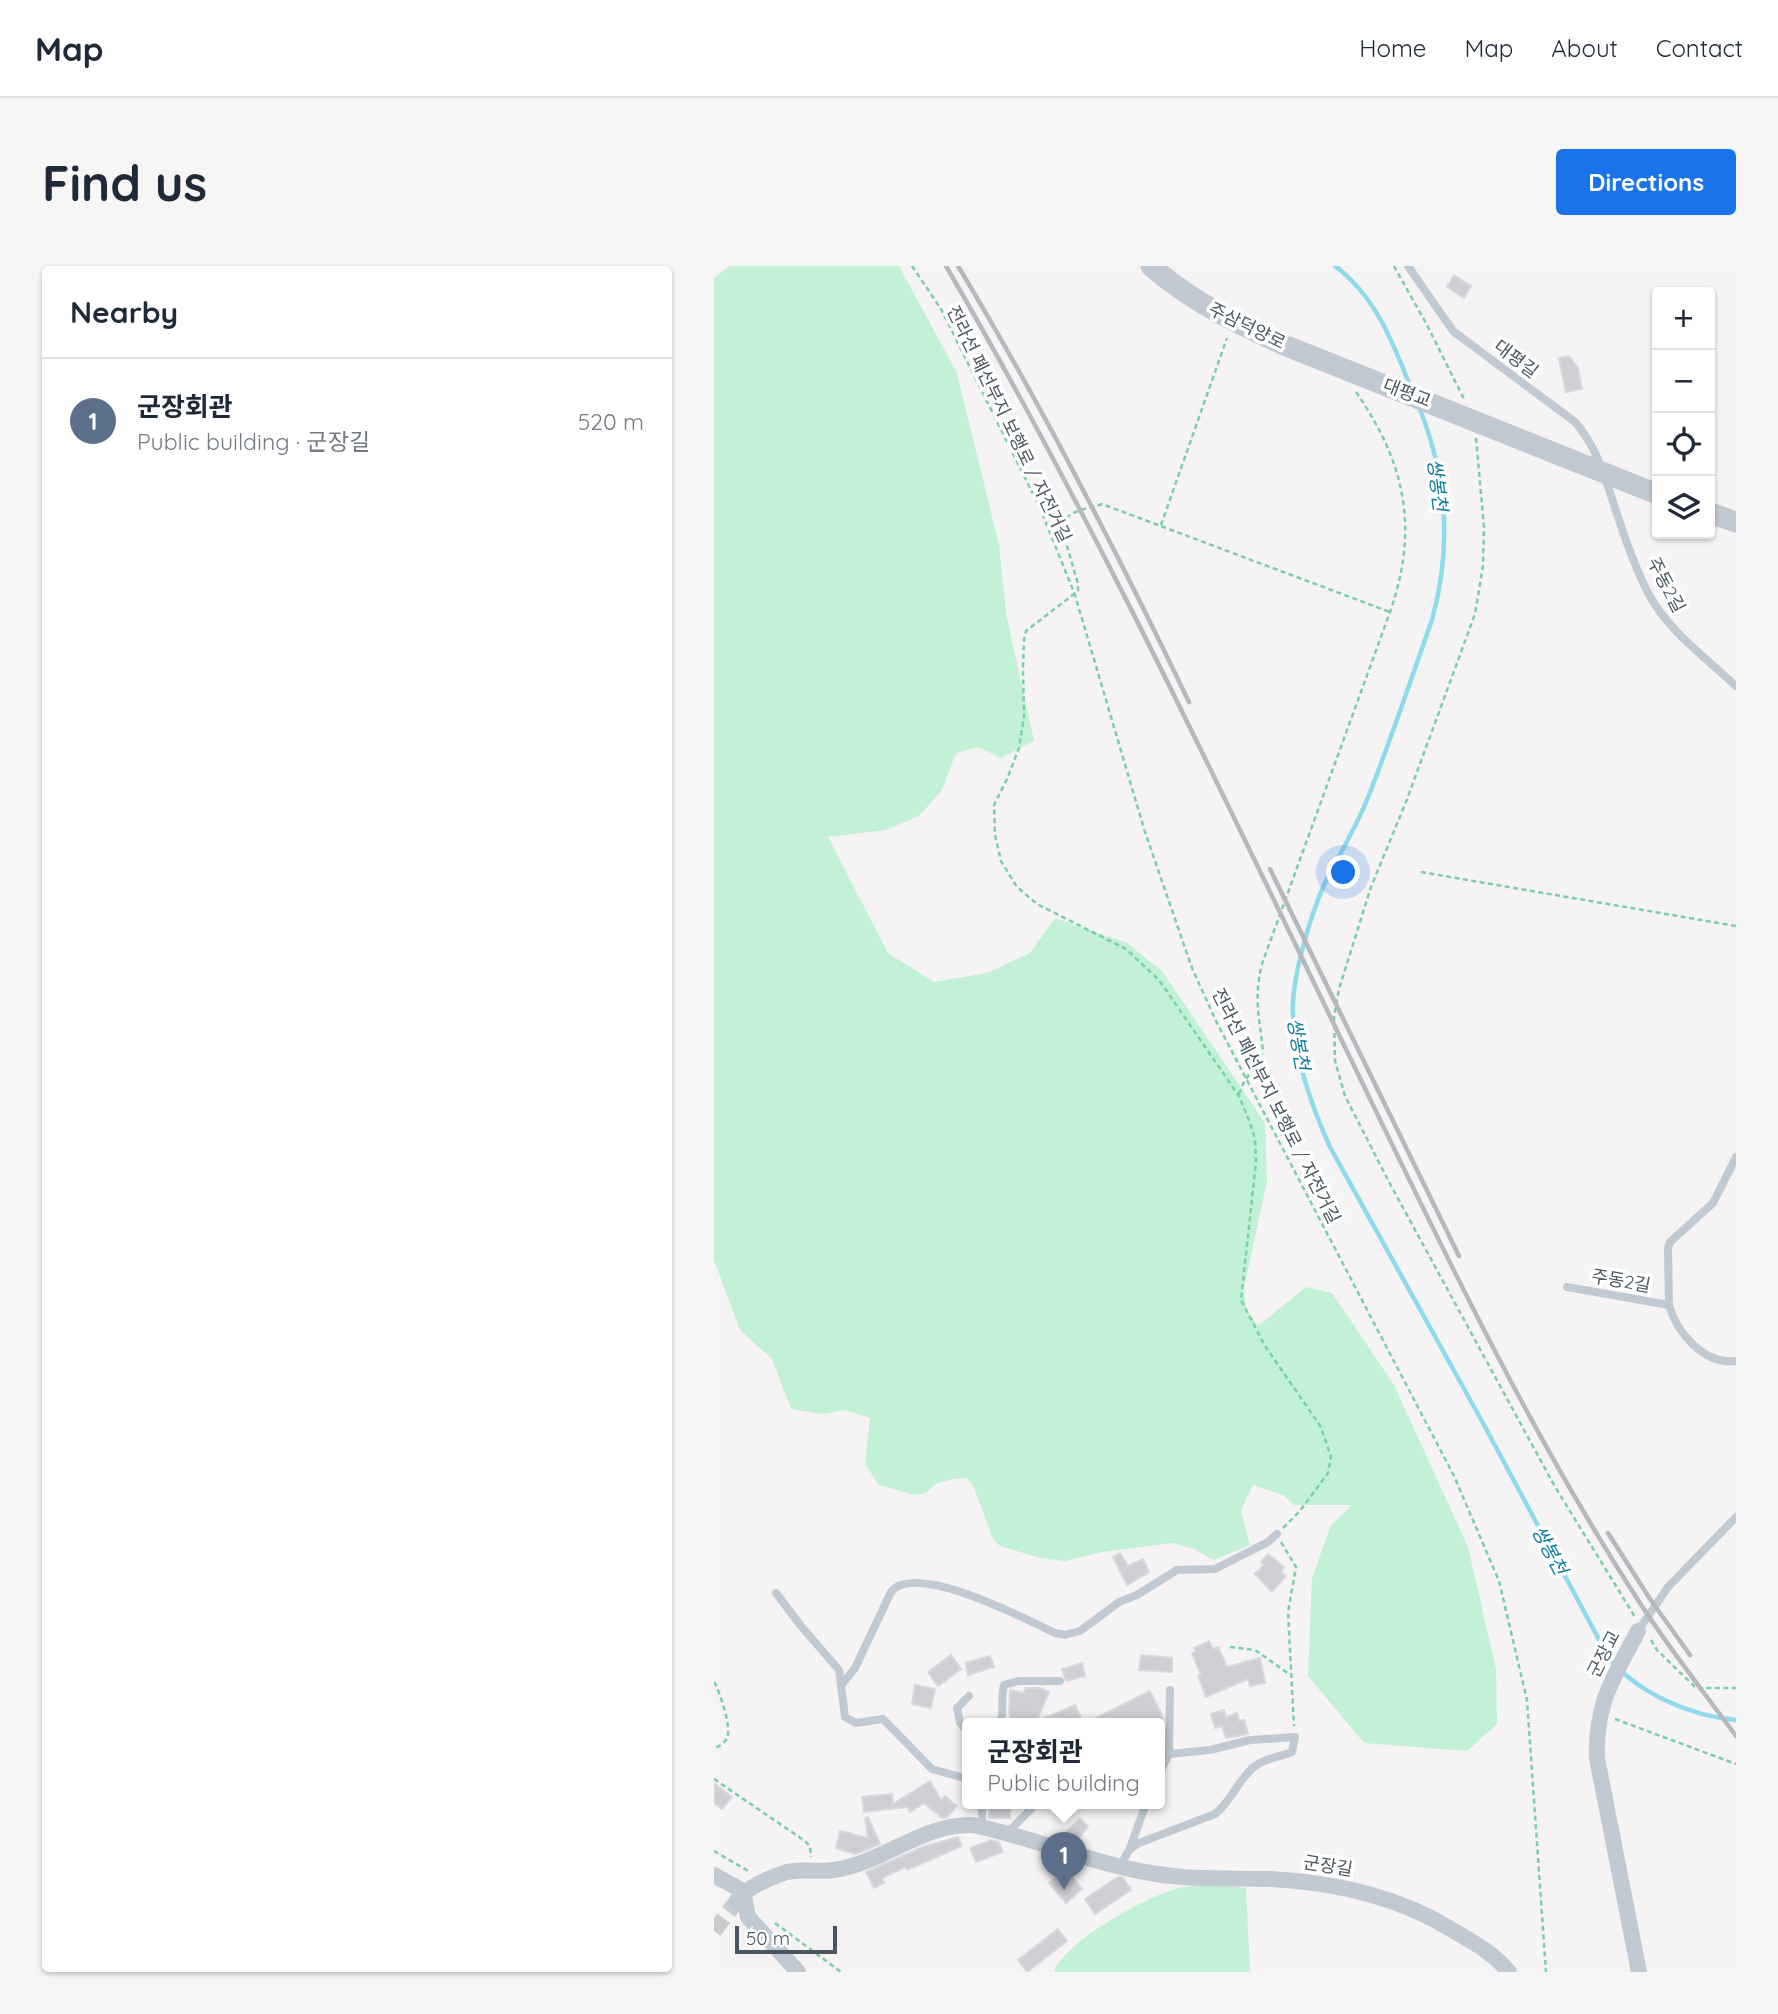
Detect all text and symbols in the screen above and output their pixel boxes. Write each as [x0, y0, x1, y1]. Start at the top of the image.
text: Map [35, 28, 103, 69]
text: Home [1359, 33, 1426, 63]
text: Map [1464, 33, 1513, 63]
text: About [1551, 33, 1618, 63]
text: Contact [1656, 33, 1743, 63]
button: Directions [1556, 149, 1736, 215]
text: Find us [42, 152, 207, 213]
map controls [1652, 287, 1715, 539]
button: + [1652, 287, 1715, 350]
text: Nearby [70, 293, 178, 331]
street label: 주삼덕양로 [1205, 297, 1289, 354]
street label: 전라선 폐선부지 보행로 / 자전거길 [942, 301, 1077, 546]
street label: 대평길 [1490, 334, 1543, 383]
button: − [1652, 350, 1715, 413]
street label: 대평교 [1380, 373, 1434, 412]
text: 군장회관 [137, 390, 233, 423]
text: 1 [89, 407, 97, 436]
text: 520 m [578, 407, 644, 436]
button: locate [1652, 413, 1715, 476]
text: Public building · 군장길 [137, 427, 370, 456]
water label: 쌍봉천 [1423, 458, 1453, 514]
button: layers [1652, 476, 1715, 539]
street label: 주동2길 [1642, 553, 1691, 617]
your location [1326, 855, 1360, 889]
street label: 전라선 폐선부지 보행로 / 자전거길 [1207, 984, 1346, 1227]
water label: 쌍봉천 [1283, 1016, 1316, 1073]
street label: 주동2길 [1590, 1264, 1652, 1297]
water label: 쌍봉천 [1527, 1521, 1574, 1580]
street label: 군장교 [1582, 1626, 1625, 1681]
popup [962, 1718, 1165, 1809]
text: 군장회관 [987, 1735, 1083, 1768]
text: Public building [987, 1768, 1140, 1797]
pin: 1 [1041, 1832, 1087, 1890]
street label: 군장길 [1302, 1850, 1354, 1881]
scale bar [735, 1923, 836, 1955]
text: 50 m [746, 1926, 790, 1950]

